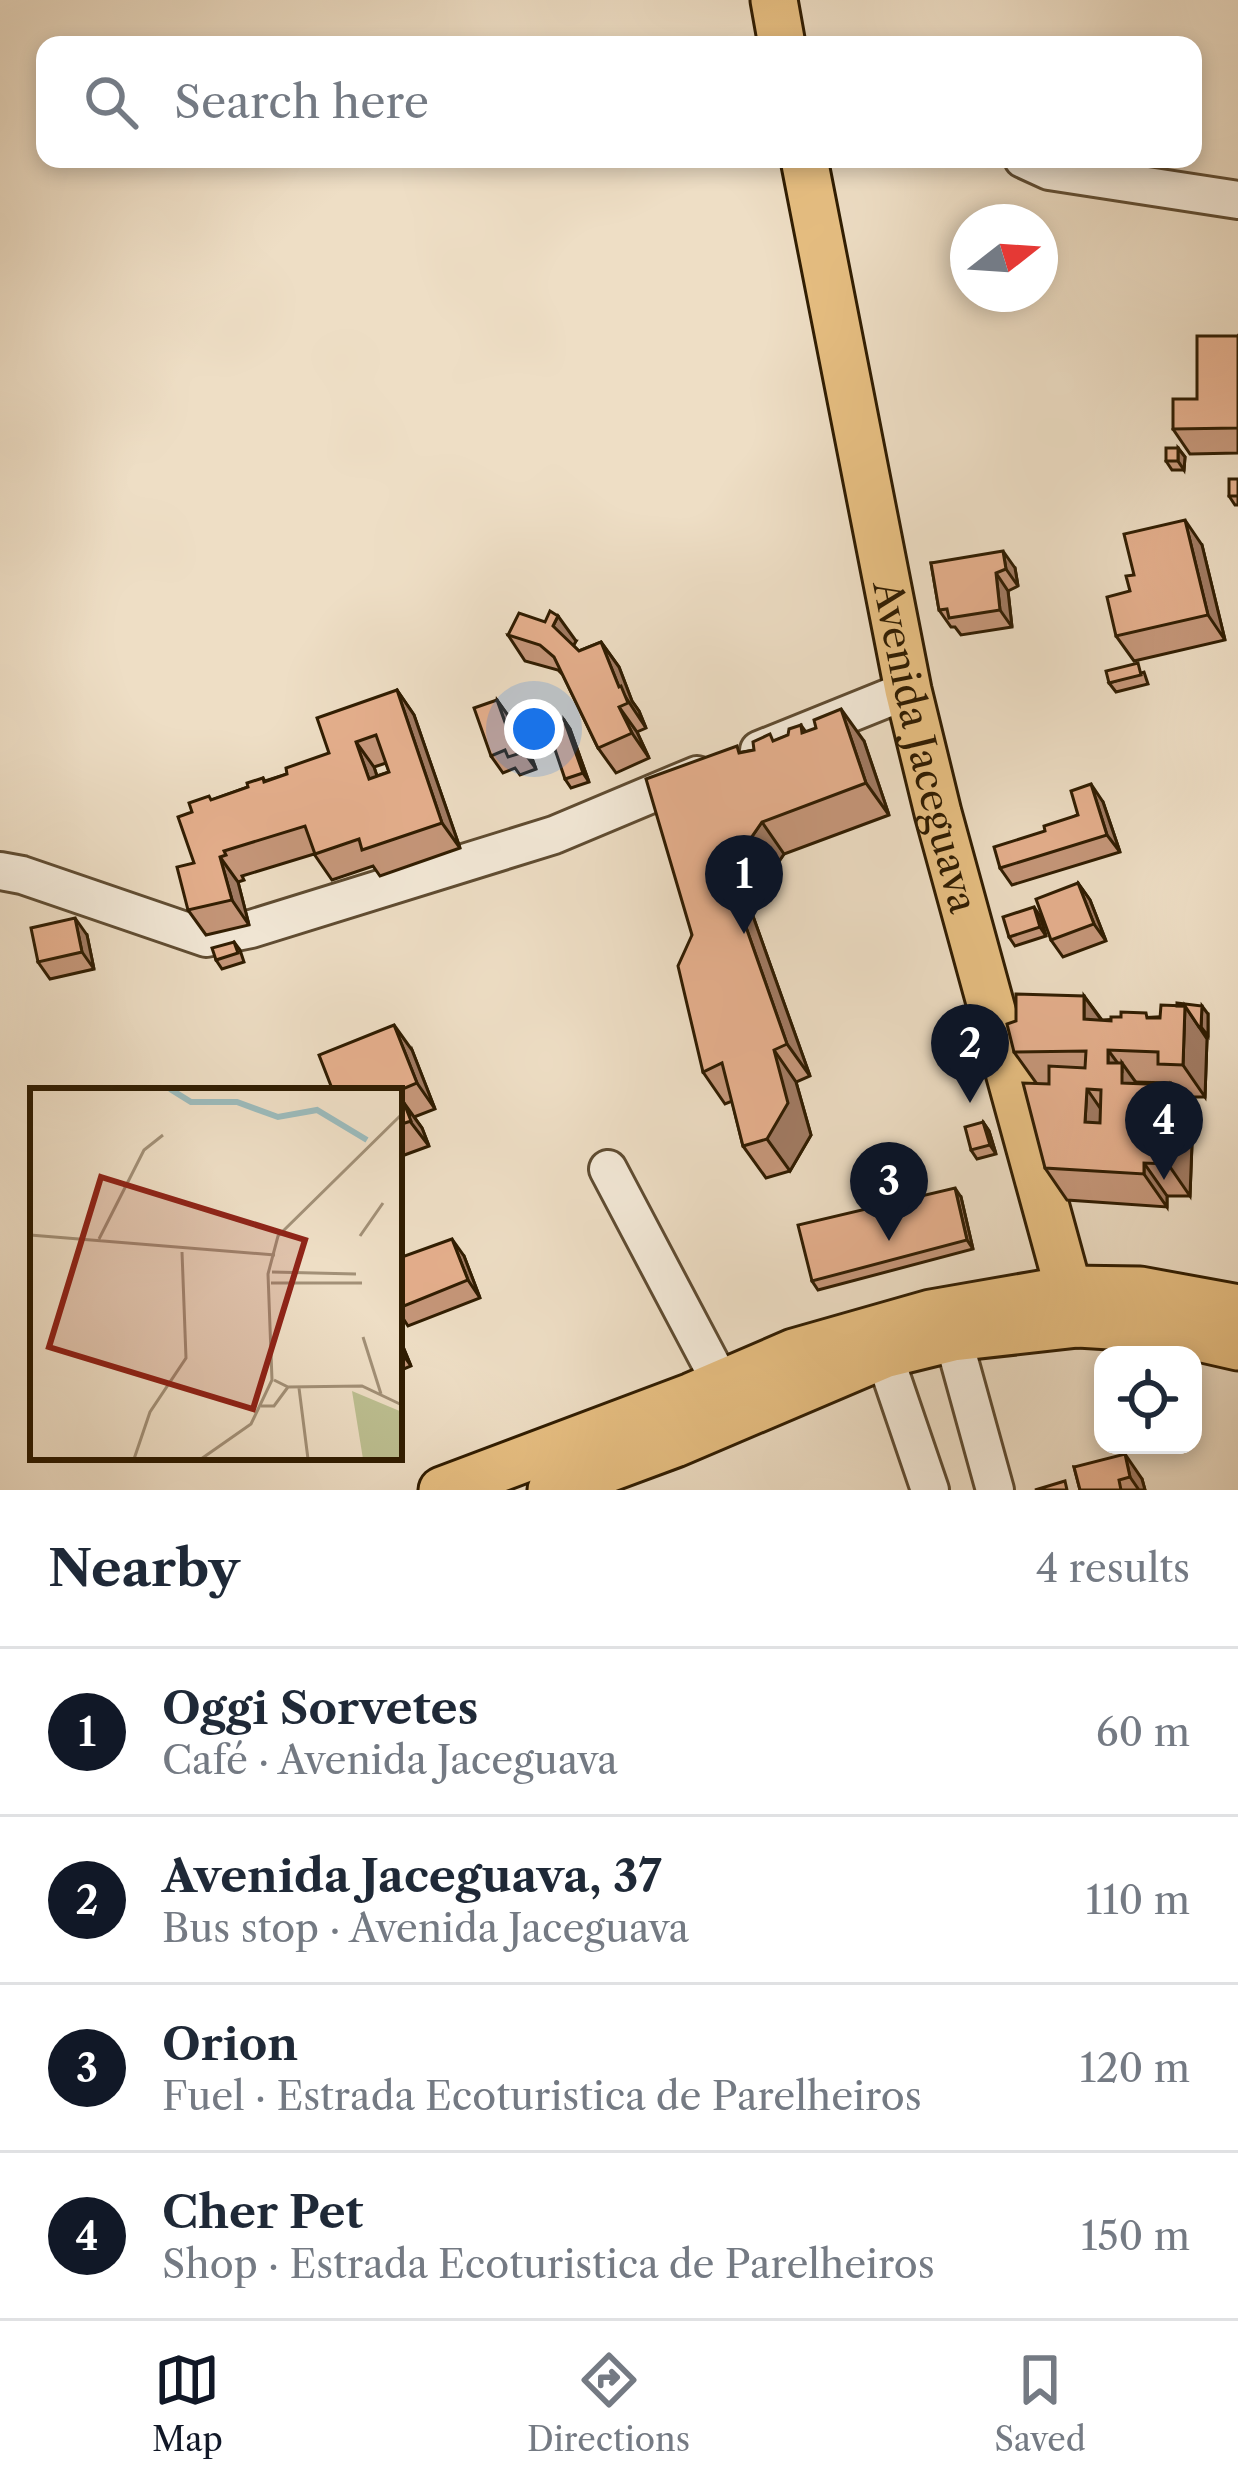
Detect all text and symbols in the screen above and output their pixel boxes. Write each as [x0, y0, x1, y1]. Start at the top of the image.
search box [36, 36, 1202, 168]
icon: search [78, 69, 144, 135]
text: Search here [174, 74, 429, 130]
north arrow [950, 204, 1058, 312]
street label: Avenida Jaceguava [863, 575, 988, 918]
your location [504, 699, 564, 759]
pin: 1 [705, 835, 783, 934]
pin: 2 [931, 1004, 1009, 1103]
pin: 4 [1125, 1081, 1203, 1180]
inset map [30, 1088, 402, 1460]
pin: 3 [850, 1142, 928, 1241]
map controls [1094, 1346, 1202, 1454]
button: locate [1094, 1346, 1202, 1454]
text: Nearby [48, 1537, 240, 1599]
text: 4 results [1036, 1544, 1190, 1592]
text: Oggi Sorvetes [162, 1680, 478, 1736]
text: 1 [78, 1708, 96, 1756]
text: 60 m [1096, 1708, 1190, 1756]
text: Café · Avenida Jaceguava [162, 1736, 618, 1784]
text: Avenida Jaceguava, 37 [162, 1848, 662, 1904]
text: 2 [75, 1876, 99, 1924]
text: 110 m [1086, 1876, 1190, 1924]
text: Bus stop · Avenida Jaceguava [162, 1904, 689, 1952]
text: Orion [162, 2016, 298, 2072]
text: 3 [76, 2044, 98, 2092]
text: 120 m [1080, 2044, 1190, 2092]
text: Fuel · Estrada Ecoturistica de Parelheiros [162, 2072, 922, 2120]
text: Cher Pet [162, 2184, 363, 2240]
text: 4 [75, 2212, 99, 2260]
text: 150 m [1081, 2212, 1190, 2260]
text: Shop · Estrada Ecoturistica de Parelheiros [162, 2240, 935, 2288]
tab: Map [152, 2347, 223, 2460]
tab: Directions [527, 2347, 690, 2460]
tab: Saved [994, 2347, 1086, 2460]

